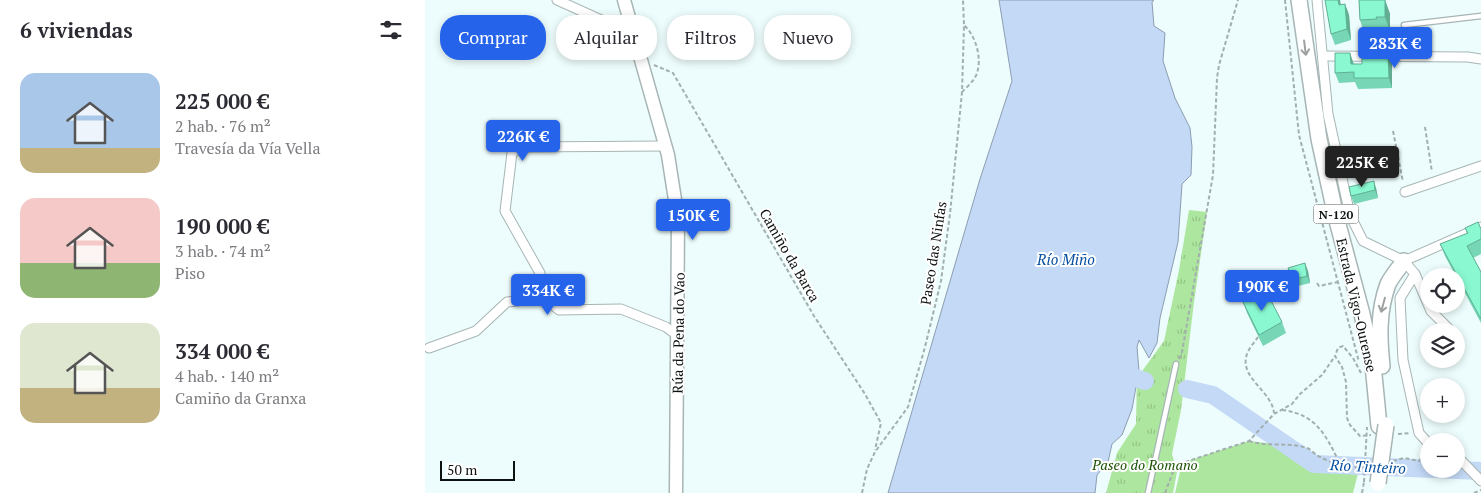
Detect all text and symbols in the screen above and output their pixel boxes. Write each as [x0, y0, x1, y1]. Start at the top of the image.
chip: Comprar [440, 15, 546, 60]
chip: Alquilar [556, 15, 657, 60]
chip: Filtros [667, 15, 754, 60]
chip: Nuevo [764, 15, 851, 60]
text: 6 viviendas [20, 16, 133, 44]
icon: filters [377, 16, 405, 44]
pin: 283K € [1354, 27, 1436, 69]
text: 283K € [1369, 32, 1421, 54]
one-way arrow [1300, 40, 1310, 56]
text: 225 000 € [175, 87, 269, 115]
icon: home [60, 93, 120, 153]
text: 2 hab. · 76 m² [175, 115, 271, 137]
pin: 226K € [482, 120, 564, 162]
text: 226K € [497, 125, 549, 147]
text: Travesía da Vía Vella [175, 137, 321, 159]
pin: 225K € [1321, 146, 1403, 188]
text: 225K € [1336, 151, 1388, 173]
pin: 150K € [652, 198, 734, 241]
street label: Paseo das Ninfas [915, 200, 951, 306]
text: 150K € [667, 204, 719, 226]
road number: N-120 [1313, 204, 1359, 223]
street label: Camiño da Barca [756, 205, 824, 305]
text: 190 000 € [175, 212, 269, 240]
icon: home [60, 218, 120, 278]
street label: Estrada Vigo-Ourense [1332, 236, 1382, 374]
text: 3 hab. · 74 m² [175, 240, 271, 262]
water label: Río Miño [1036, 249, 1095, 269]
text: Piso [175, 262, 205, 284]
map controls [1420, 268, 1465, 478]
button: locate [1420, 268, 1465, 313]
pin: 190K € [1221, 270, 1303, 312]
street label: Rúa da Pena do Vao [667, 272, 689, 394]
pin: 334K € [507, 274, 589, 316]
text: 190K € [1236, 275, 1288, 297]
text: 334K € [522, 279, 574, 301]
one-way arrow [1378, 296, 1387, 312]
button: layers [1420, 323, 1465, 368]
text: 334 000 € [175, 337, 269, 365]
icon: home [60, 343, 120, 403]
text: 4 hab. · 140 m² [175, 365, 279, 387]
button: + [1420, 378, 1465, 423]
text: Camiño da Granxa [175, 387, 306, 409]
button: − [1420, 433, 1465, 478]
water label: Río Tinteiro [1328, 454, 1407, 478]
park label: Paseo do Romano [1091, 455, 1198, 474]
scale bar [440, 458, 515, 481]
text: 50 m [447, 460, 477, 479]

